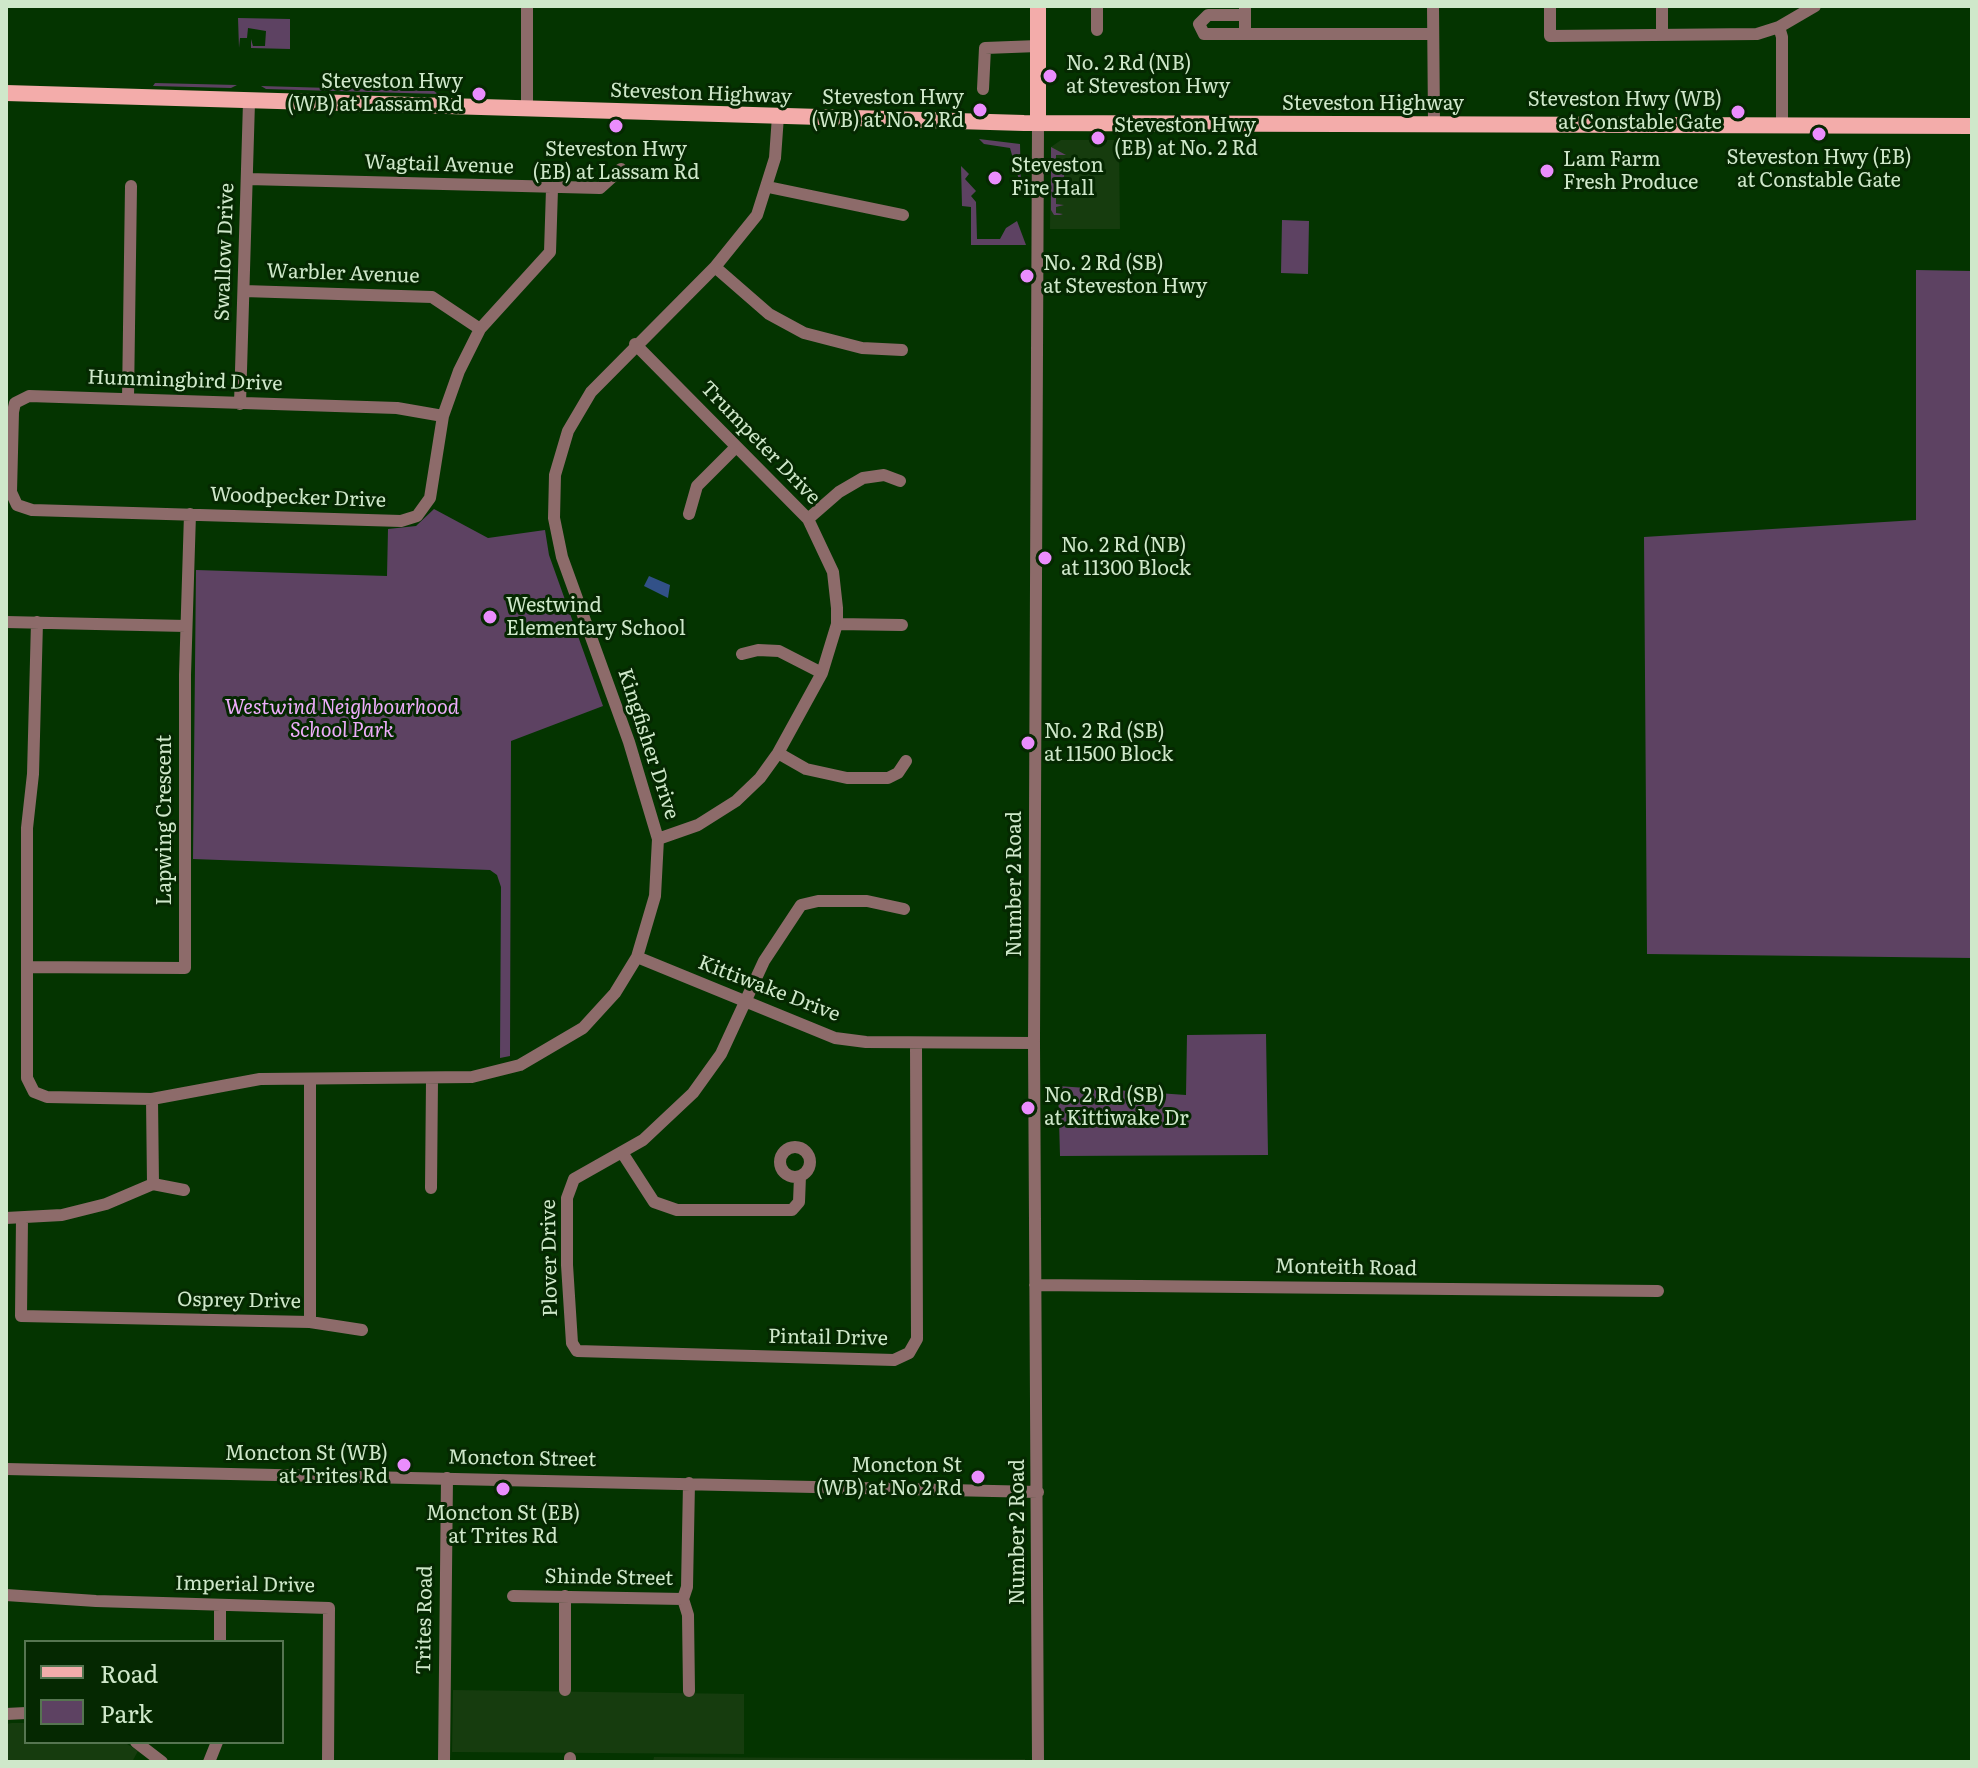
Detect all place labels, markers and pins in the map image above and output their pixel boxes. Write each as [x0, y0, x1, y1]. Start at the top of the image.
place label: No. 2 Rd (NB) at Steveston Hwy [1066, 52, 1230, 99]
marker: No. 2 Rd (NB) at Steveston Hwy [1041, 67, 1059, 85]
place label: Steveston Hwy (WB) at Lassam Rd [287, 70, 463, 117]
marker: Steveston Hwy (WB) at Lassam Rd [470, 85, 488, 103]
place label: Steveston Hwy (WB) at No. 2 Rd [811, 86, 964, 133]
place label: Steveston Hwy (WB) at Constable Gate [1528, 88, 1722, 135]
marker: Steveston Hwy (WB) at No. 2 Rd [971, 101, 989, 119]
marker: Steveston Hwy (WB) at Constable Gate [1729, 103, 1747, 121]
place label: Steveston Hwy (EB) at No. 2 Rd [1114, 114, 1258, 161]
marker: Steveston Hwy (EB) at Lassam Rd [607, 117, 625, 135]
marker: Steveston Hwy (EB) at Constable Gate [1810, 125, 1828, 143]
marker: Steveston Hwy (EB) at No. 2 Rd [1089, 129, 1107, 147]
place label: Steveston Hwy (EB) at Lassam Rd [533, 138, 699, 185]
place label: Steveston Hwy (EB) at Constable Gate [1726, 146, 1912, 193]
place label: Lam Farm Fresh Produce [1563, 148, 1698, 195]
place label: Steveston Fire Hall [1011, 154, 1104, 201]
marker: Lam Farm Fresh Produce [1538, 162, 1556, 180]
marker: Steveston Fire Hall [986, 169, 1004, 187]
place label: No. 2 Rd (SB) at Steveston Hwy [1043, 252, 1207, 299]
marker: No. 2 Rd (SB) at Steveston Hwy [1018, 267, 1036, 285]
place label: No. 2 Rd (NB) at 11300 Block [1061, 534, 1191, 581]
marker: No. 2 Rd (NB) at 11300 Block [1036, 549, 1054, 567]
place label: Westwind Elementary School [506, 594, 686, 641]
marker: Westwind Elementary School [481, 608, 499, 626]
place label: No. 2 Rd (SB) at 11500 Block [1044, 720, 1173, 767]
marker: No. 2 Rd (SB) at 11500 Block [1019, 734, 1037, 752]
place label: No. 2 Rd (SB) at Kittiwake Dr [1044, 1084, 1189, 1131]
marker: No. 2 Rd (SB) at Kittiwake Dr [1019, 1099, 1037, 1117]
place label: Moncton St (WB) at Trites Rd [225, 1442, 388, 1489]
place label: Moncton St (WB) at No 2 Rd [816, 1454, 962, 1501]
marker: Moncton St (WB) at Trites Rd [395, 1456, 413, 1474]
marker: Moncton St (WB) at No 2 Rd [969, 1468, 987, 1486]
marker: Moncton St (EB) at Trites Rd [494, 1480, 512, 1498]
place label: Moncton St (EB) at Trites Rd [426, 1502, 580, 1549]

